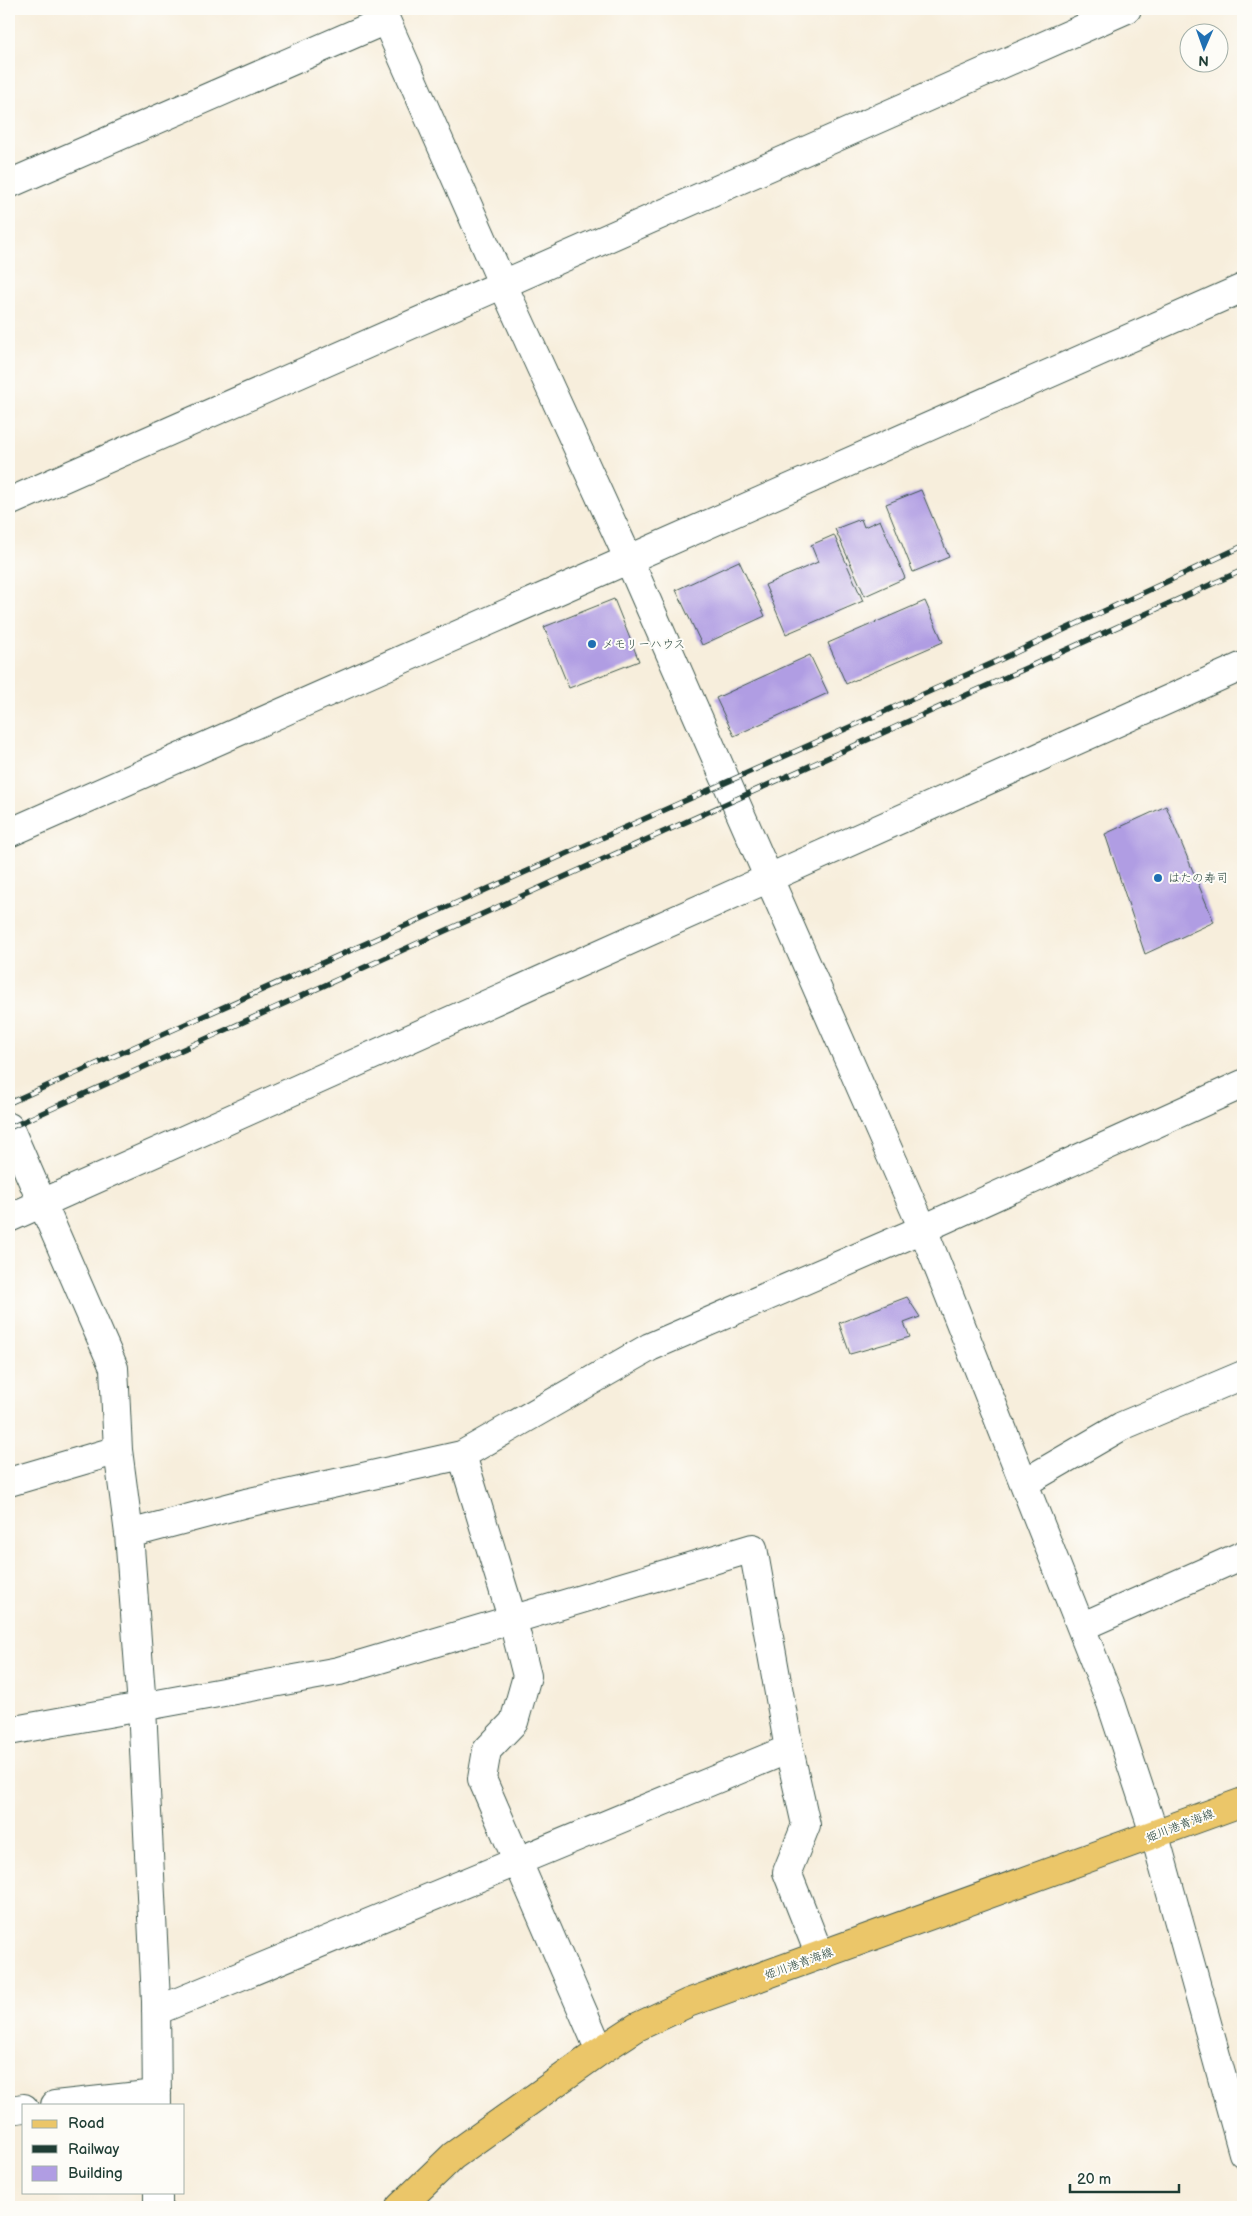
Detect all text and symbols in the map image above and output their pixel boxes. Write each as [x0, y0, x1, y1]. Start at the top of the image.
north arrow [1180, 22, 1230, 72]
text: N [1198, 52, 1209, 69]
place label: メモリーハウス [602, 637, 685, 652]
marker: メモリーハウス [586, 638, 598, 650]
place label: はたの寿司 [1168, 871, 1228, 886]
marker: はたの寿司 [1152, 872, 1164, 884]
street label: 姫川港青海線 [1144, 1806, 1216, 1846]
street label: 姫川港青海線 [763, 1945, 835, 1983]
legend [22, 2104, 185, 2194]
text: Road [68, 2114, 104, 2133]
text: Railway [68, 2140, 119, 2159]
scale bar [1070, 2161, 1178, 2193]
text: Building [68, 2164, 123, 2183]
text: 20 m [1077, 2170, 1111, 2189]

